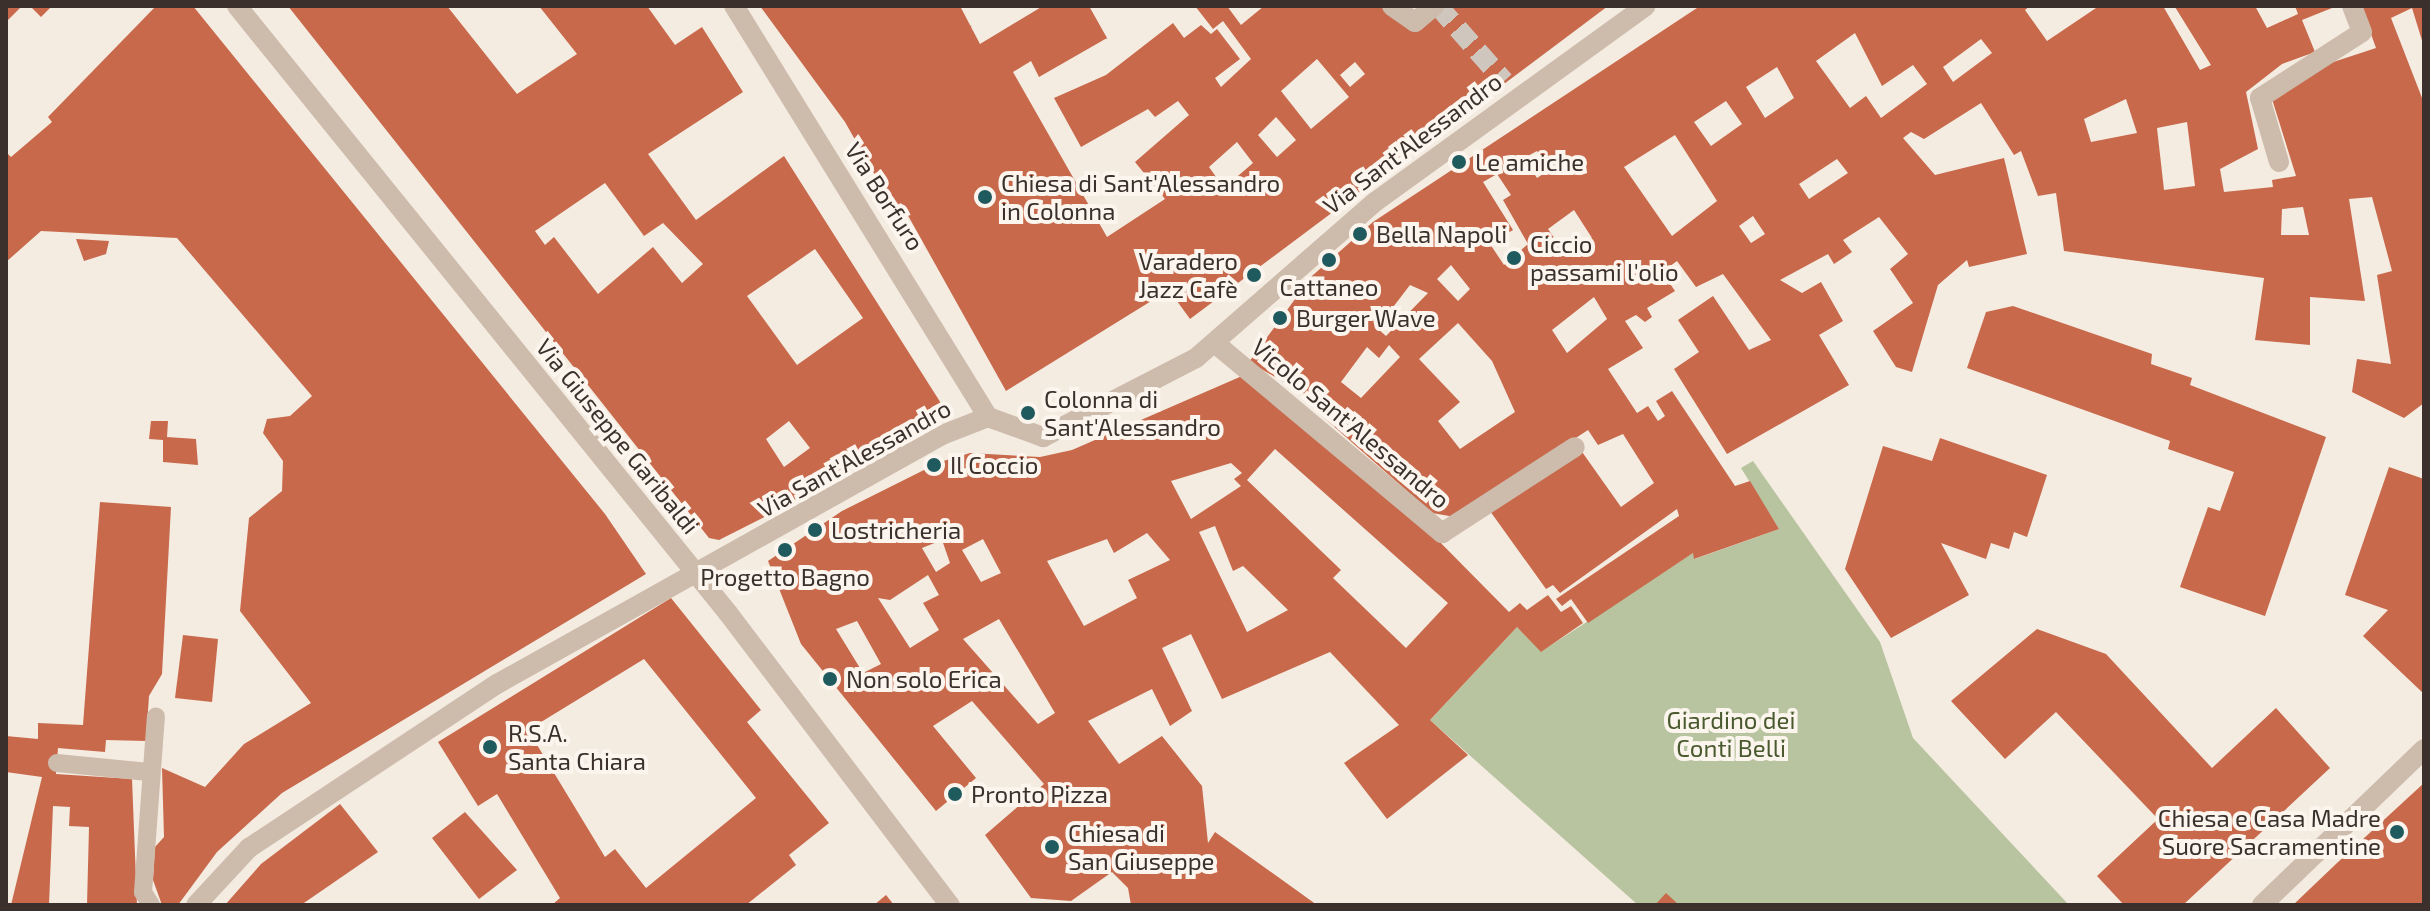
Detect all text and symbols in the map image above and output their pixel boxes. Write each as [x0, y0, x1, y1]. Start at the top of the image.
street label: Via Sant'Alessandro [1317, 66, 1507, 220]
street label: Via Borfuro [839, 137, 931, 255]
place label: Le amiche [1475, 148, 1584, 176]
marker: Le amiche [1450, 153, 1468, 171]
place label: Chiesa di Sant'Alessandro in Colonna [1001, 169, 1280, 225]
marker: Chiesa di Sant'Alessandro in Colonna [976, 188, 994, 206]
place label: Bella Napoli [1376, 220, 1507, 248]
marker: Bella Napoli [1351, 225, 1369, 243]
place label: Ciccio passami l'olio [1530, 230, 1679, 286]
place label: Varadero Jazz Cafè [1138, 247, 1238, 303]
marker: Ciccio passami l'olio [1505, 249, 1523, 267]
marker: Cattaneo [1320, 251, 1338, 269]
marker: Varadero Jazz Cafè [1245, 266, 1263, 284]
place label: Cattaneo [1280, 273, 1378, 301]
place label: Burger Wave [1296, 304, 1436, 332]
marker: Burger Wave [1271, 309, 1289, 327]
street label: Vicolo Sant'Alessandro [1246, 332, 1456, 514]
street label: Via Giuseppe Garibaldi [531, 333, 705, 539]
place label: Colonna di Sant'Alessandro [1044, 385, 1221, 441]
street label: Via Sant'Alessandro [753, 393, 955, 523]
marker: Colonna di Sant'Alessandro [1019, 404, 1037, 422]
place label: Il Coccio [950, 451, 1039, 479]
marker: Il Coccio [925, 456, 943, 474]
place label: Lostricheria [831, 516, 961, 544]
marker: Lostricheria [806, 521, 824, 539]
marker: Progetto Bagno [776, 541, 794, 559]
place label: Progetto Bagno [700, 563, 870, 591]
place label: Non solo Erica [846, 665, 1002, 693]
marker: Non solo Erica [821, 670, 839, 688]
park label: Giardino dei Conti Belli [1667, 706, 1795, 762]
place label: R.S.A. Santa Chiara [508, 719, 646, 775]
marker: R.S.A. Santa Chiara [479, 736, 501, 758]
place label: Pronto Pizza [971, 780, 1108, 808]
marker: Pronto Pizza [946, 785, 964, 803]
place label: Chiesa e Casa Madre Suore Sacramentine [2158, 804, 2381, 860]
place label: Chiesa di San Giuseppe [1068, 819, 1214, 875]
marker: Chiesa e Casa Madre Suore Sacramentine [2388, 823, 2406, 841]
marker: Chiesa di San Giuseppe [1043, 838, 1061, 856]

